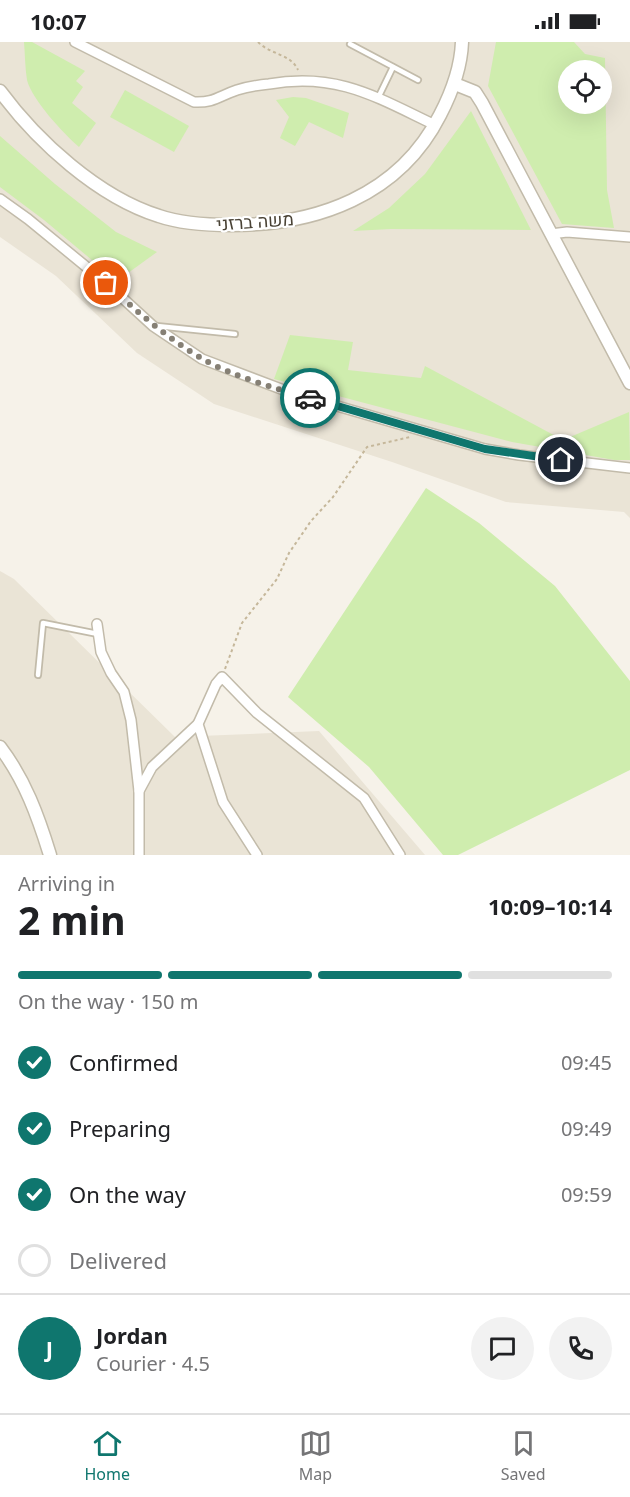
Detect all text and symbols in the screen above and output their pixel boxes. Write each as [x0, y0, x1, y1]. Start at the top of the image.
text: 10:07 [30, 6, 87, 36]
map controls [558, 60, 612, 114]
button: locate [558, 60, 612, 114]
street label: משה ברזני [215, 206, 295, 236]
pin [80, 257, 131, 308]
icon: bag [89, 266, 122, 299]
courier [280, 368, 340, 428]
icon: car [294, 382, 327, 415]
pin [535, 434, 586, 485]
icon: home [544, 443, 577, 476]
text: Arriving in [18, 870, 115, 897]
text: 10:09–10:14 [488, 891, 612, 921]
text: 2 min [18, 893, 125, 946]
text: On the way · 150 m [18, 988, 198, 1015]
icon: check [18, 1046, 51, 1079]
text: Confirmed [69, 1047, 179, 1077]
text: 09:45 [561, 1049, 612, 1076]
icon: check [18, 1112, 51, 1145]
text: Preparing [69, 1113, 171, 1143]
text: 09:49 [561, 1115, 612, 1142]
icon: check [18, 1178, 51, 1211]
text: On the way [69, 1179, 186, 1209]
text: 09:59 [561, 1181, 612, 1208]
text: Delivered [69, 1245, 167, 1275]
button: chat [471, 1317, 534, 1380]
button: phone [549, 1317, 612, 1380]
text: Jordan [96, 1320, 168, 1350]
text: J [46, 1333, 53, 1363]
text: Courier · 4.5 [96, 1350, 210, 1377]
tab: Home [84, 1427, 130, 1485]
tab: Map [299, 1427, 332, 1485]
tab: Saved [501, 1427, 546, 1485]

